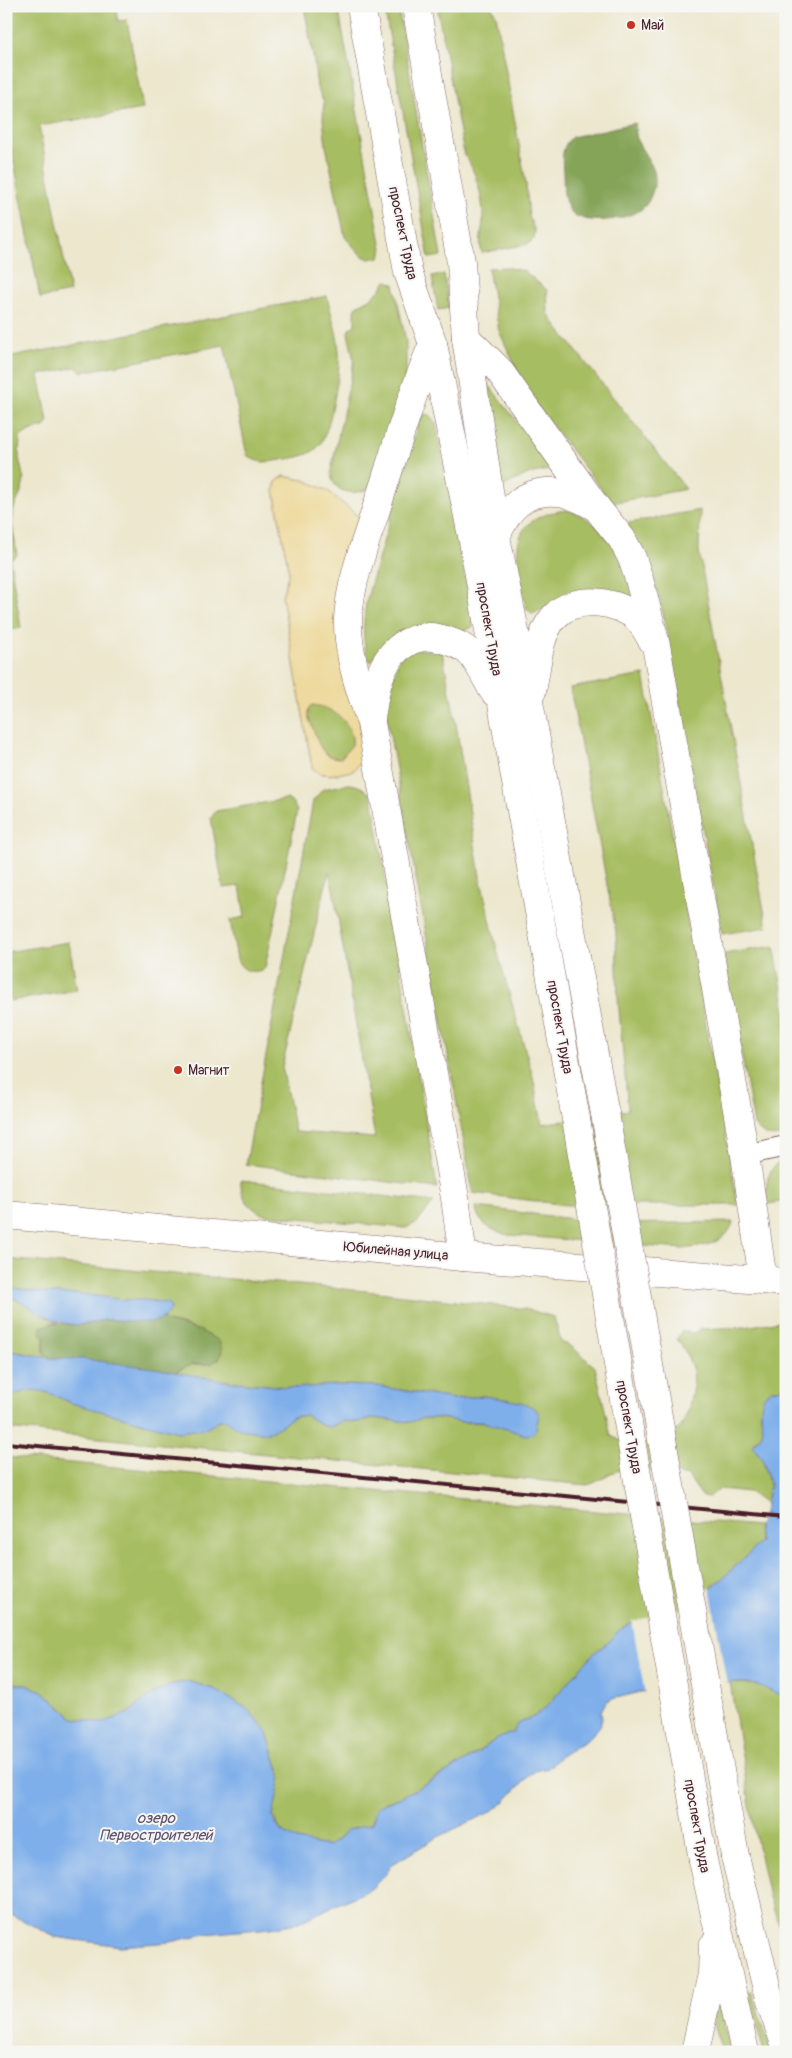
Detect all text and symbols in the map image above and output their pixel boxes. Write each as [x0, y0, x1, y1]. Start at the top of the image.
place label: Май [641, 17, 664, 34]
marker: Май [625, 19, 637, 31]
street label: проспект Труда [385, 185, 421, 281]
street label: проспект Труда [472, 581, 506, 677]
street label: проспект Труда [543, 979, 577, 1075]
place label: Магнит [188, 1062, 230, 1079]
marker: Магнит [172, 1064, 184, 1076]
street label: Юбилейная улица [343, 1238, 449, 1264]
street label: проспект Труда [612, 1379, 646, 1475]
street label: проспект Труда [680, 1778, 714, 1874]
water label: озеро Первостроителей [100, 1809, 214, 1845]

